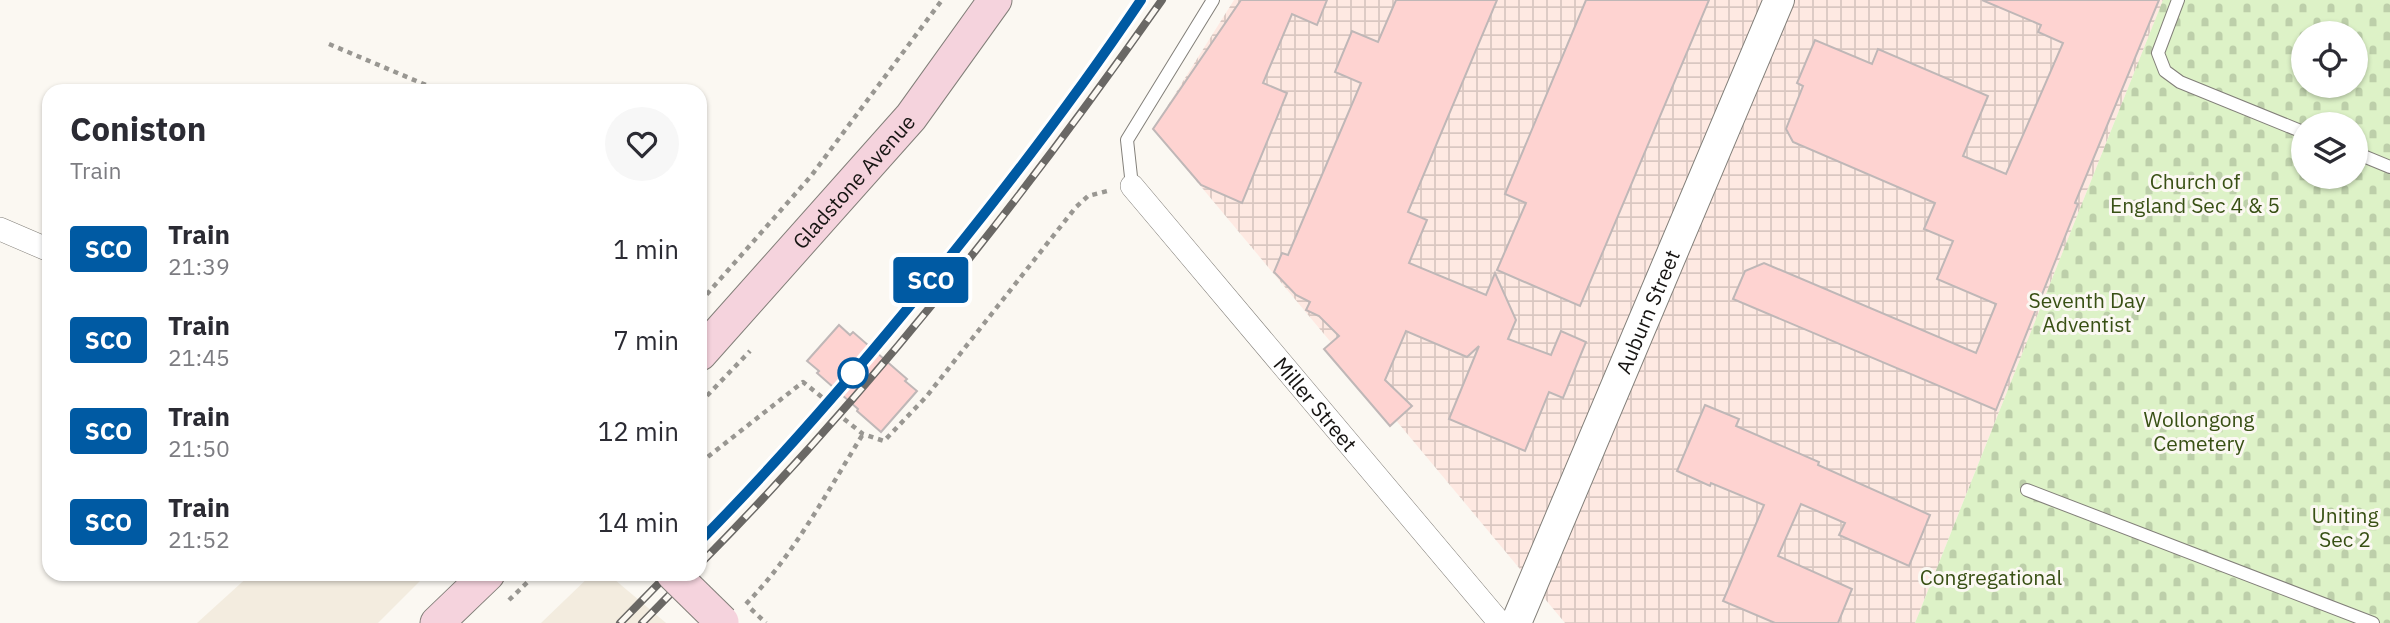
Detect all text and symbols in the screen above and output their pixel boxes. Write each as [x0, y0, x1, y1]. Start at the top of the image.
map controls [2291, 21, 2368, 189]
button: locate [2291, 21, 2368, 98]
text: Coniston [70, 107, 206, 150]
button: heart [605, 107, 679, 181]
street label: Gladstone Avenue [786, 108, 921, 255]
button: layers [2291, 112, 2368, 189]
text: Train [70, 155, 122, 185]
park label: Church of England Sec 4 & 5 [2110, 167, 2280, 219]
text: Train [168, 217, 230, 251]
text: 1 min [613, 232, 679, 266]
text: SCO [85, 233, 132, 265]
street label: Auburn Street [1609, 245, 1686, 378]
text: 21:39 [168, 251, 230, 281]
line badge: SCO [891, 257, 971, 303]
text: SCO [907, 264, 955, 296]
park label: Seventh Day Adventist [2028, 286, 2146, 338]
text: Train [168, 308, 230, 342]
text: 7 min [613, 323, 679, 357]
text: SCO [85, 324, 132, 356]
text: 21:45 [168, 342, 230, 372]
street label: Miller Street [1268, 351, 1363, 457]
unlabelled marker [838, 358, 868, 388]
text: Train [168, 399, 230, 433]
park label: Wollongong Cemetery [2144, 405, 2254, 457]
text: 12 min [598, 414, 679, 448]
text: SCO [85, 415, 132, 447]
text: 21:50 [168, 433, 230, 463]
text: Train [168, 490, 230, 524]
park label: Uniting Sec 2 [2311, 501, 2379, 553]
text: 14 min [598, 505, 679, 539]
text: SCO [85, 506, 132, 538]
text: 21:52 [168, 524, 230, 554]
park label: Congregational [1920, 563, 2062, 591]

